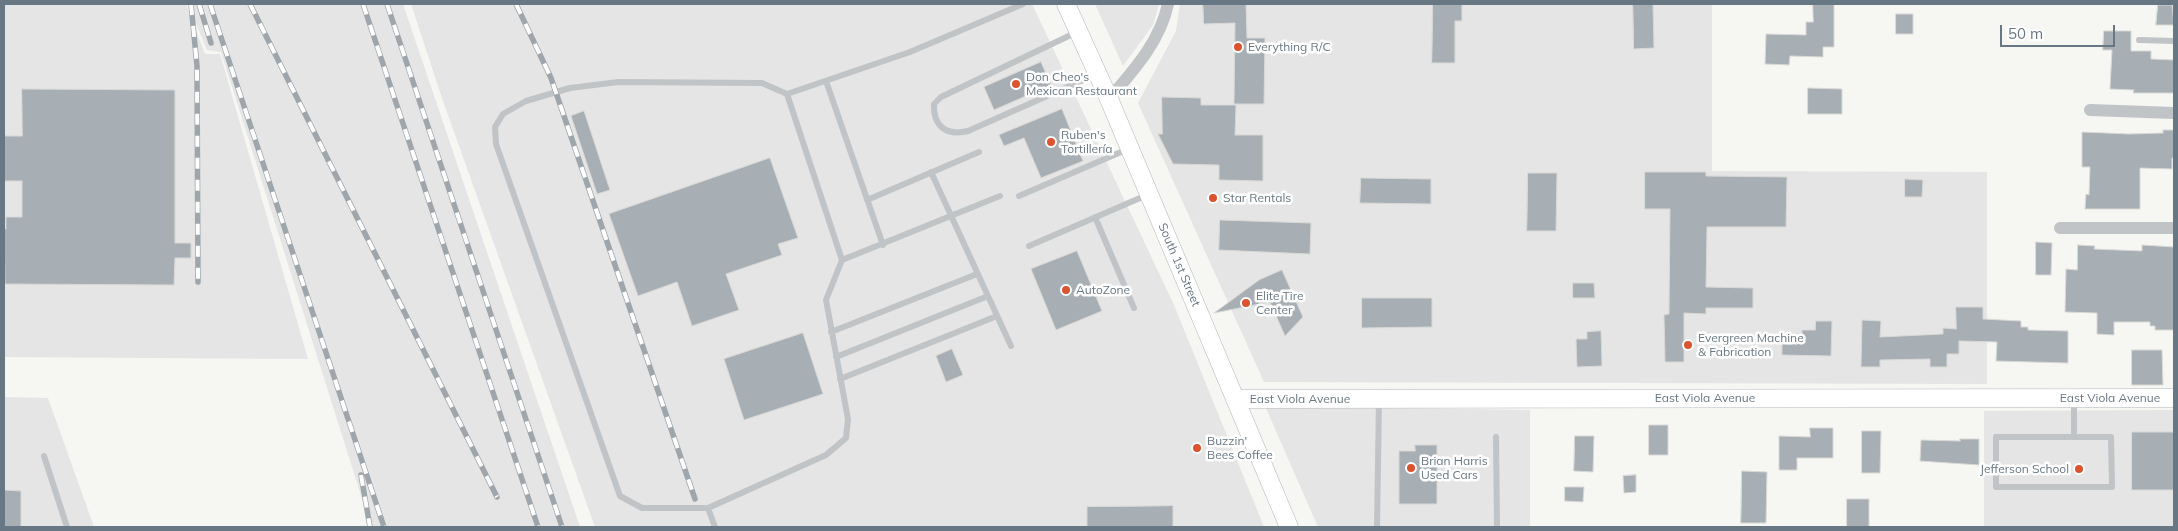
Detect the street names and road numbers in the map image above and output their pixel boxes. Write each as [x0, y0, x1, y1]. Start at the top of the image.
street label: South 1st Street [1155, 221, 1203, 309]
street label: East Viola Avenue [1655, 391, 1755, 405]
street label: East Viola Avenue [2060, 391, 2160, 405]
street label: East Viola Avenue [1250, 392, 1350, 406]

